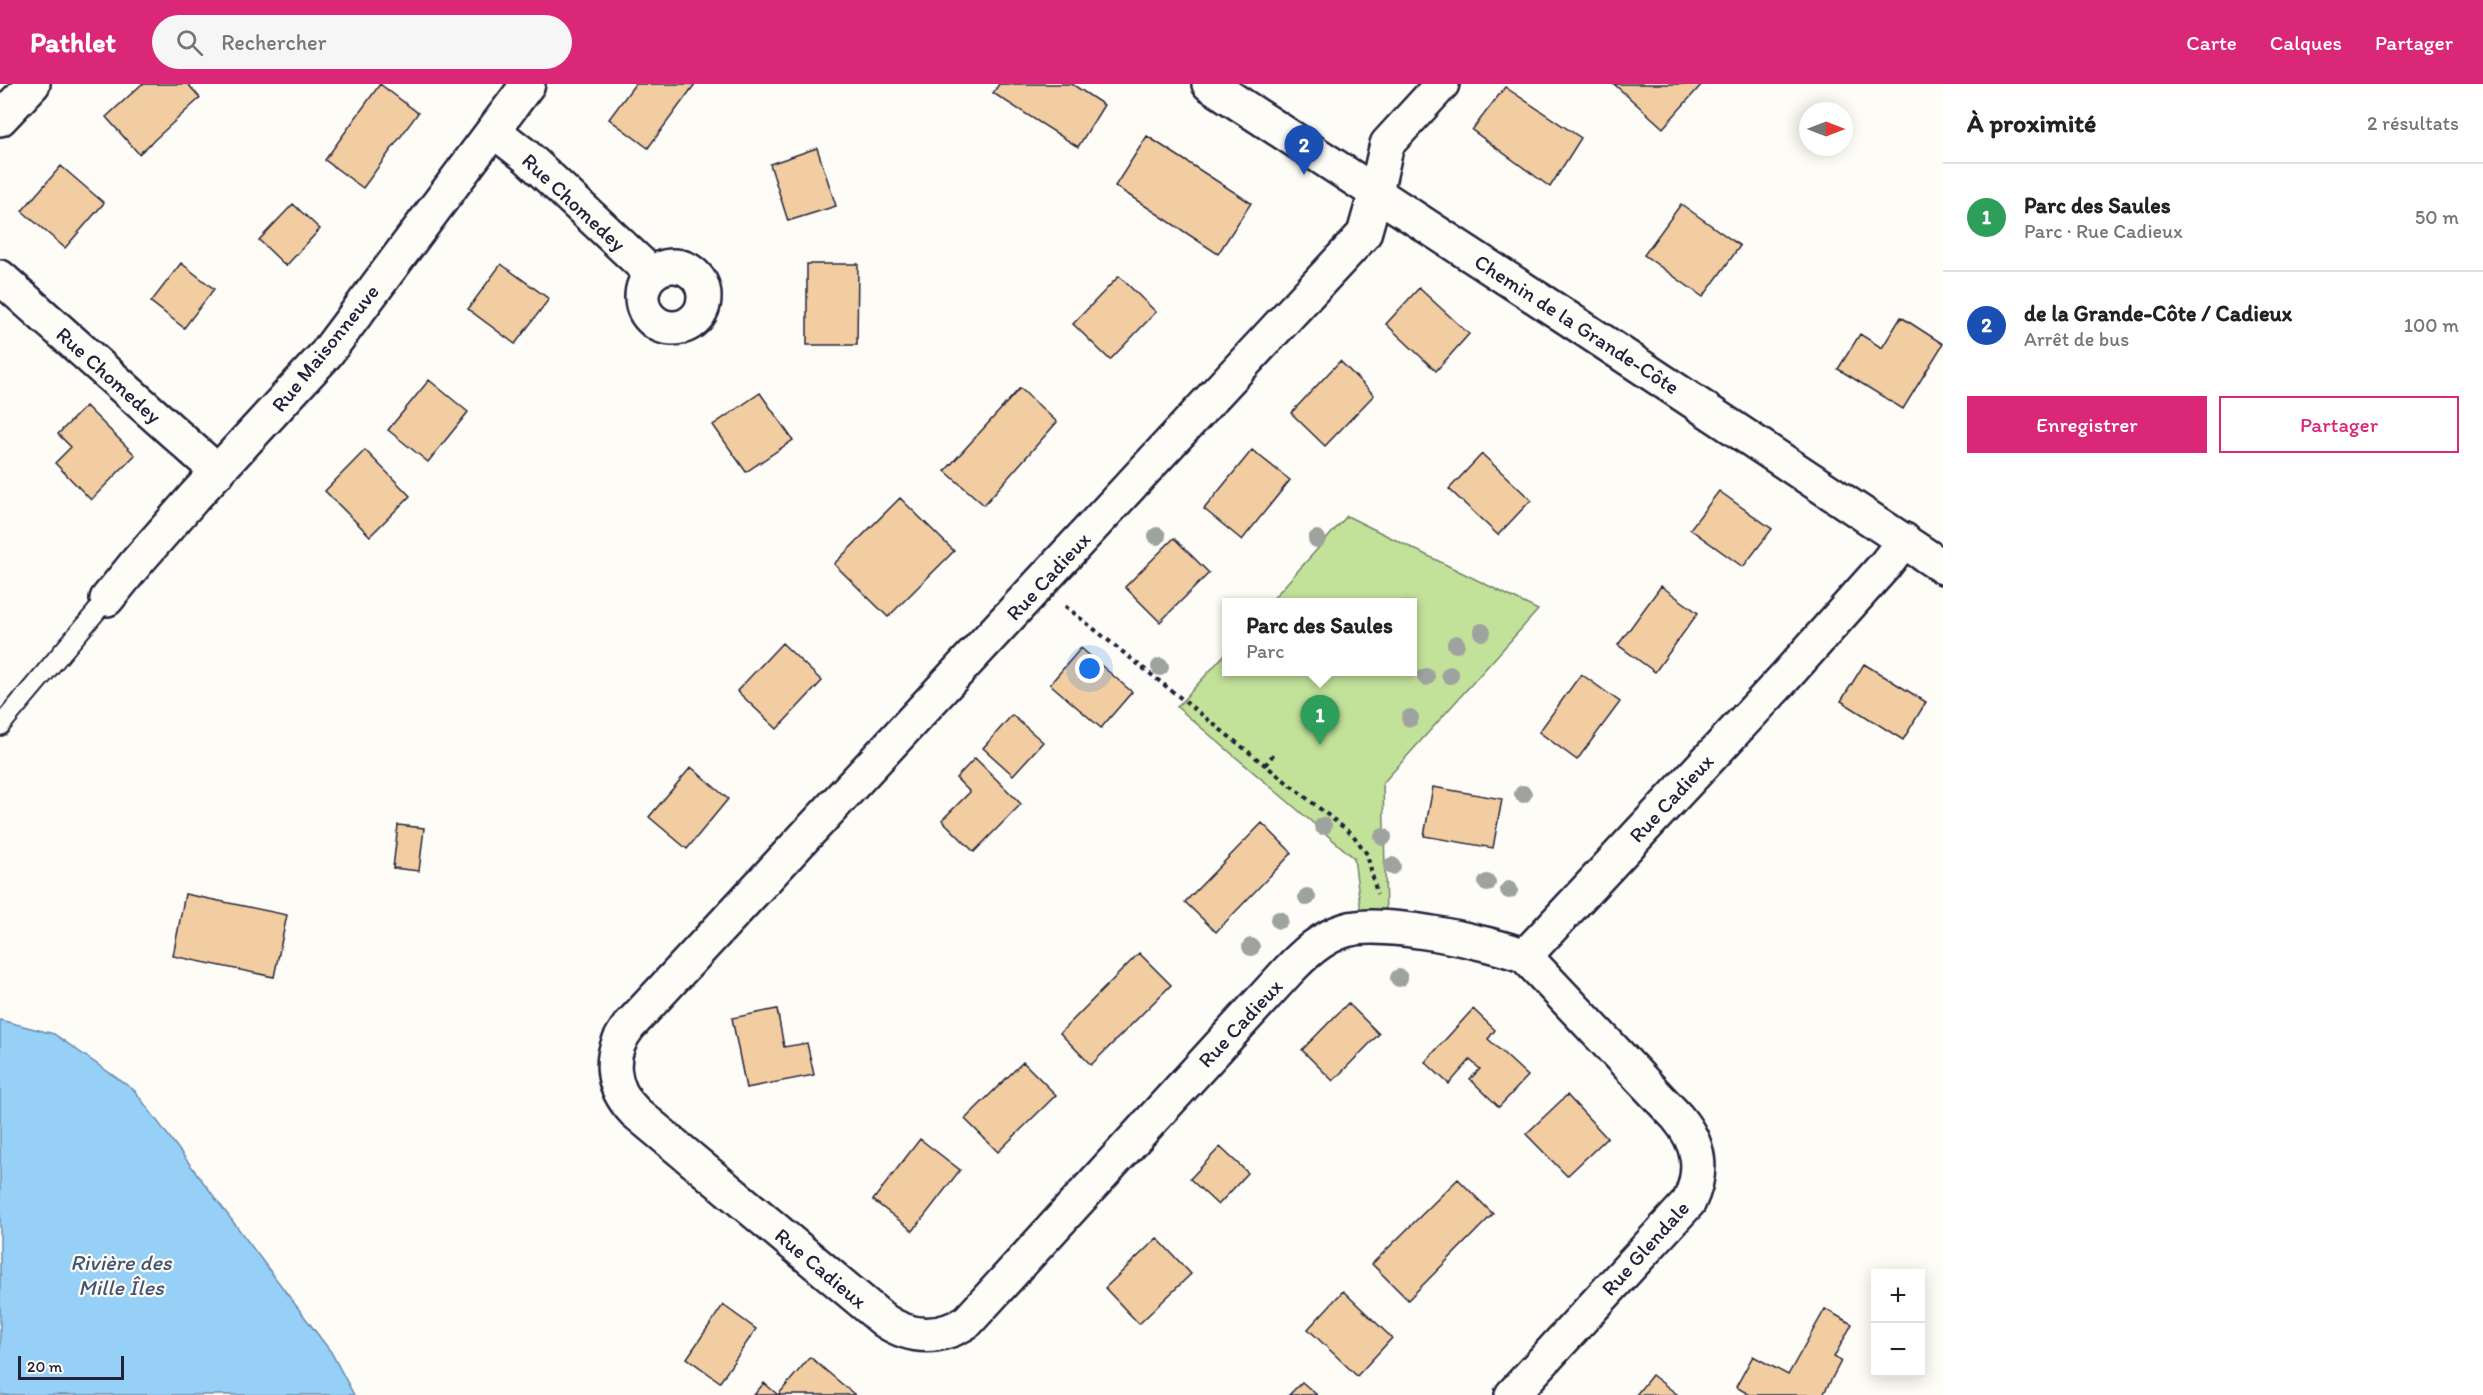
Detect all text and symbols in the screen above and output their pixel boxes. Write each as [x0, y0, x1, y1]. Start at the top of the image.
search box [152, 15, 572, 69]
text: Pathlet [30, 25, 116, 59]
icon: search [173, 26, 206, 59]
text: Rechercher [221, 29, 326, 56]
text: Carte [2186, 30, 2237, 55]
text: Calques [2270, 30, 2342, 55]
text: Partager [2375, 30, 2453, 55]
north arrow [1799, 102, 1853, 156]
text: À proximité [1967, 107, 2096, 139]
text: 2 résultats [2367, 111, 2459, 135]
pin: 2 [1284, 126, 1324, 175]
street label: Rue Chomedey [517, 148, 631, 256]
text: Parc des Saules [2024, 192, 2171, 219]
text: 1 [1982, 205, 1991, 229]
text: 50 m [2415, 205, 2459, 229]
text: Parc · Rue Cadieux [2024, 219, 2183, 243]
street label: Chemin de la Grande-Côte [1470, 249, 1684, 399]
street label: Rue Maisonneuve [266, 279, 384, 417]
text: de la Grande-Côte / Cadieux [2024, 300, 2292, 327]
text: 2 [1981, 313, 1992, 337]
text: 100 m [2404, 313, 2459, 337]
street label: Rue Chomedey [51, 321, 167, 429]
text: Arrêt de bus [2024, 327, 2129, 351]
button: Enregistrer [1967, 396, 2207, 453]
button: Partager [2219, 396, 2459, 453]
street label: Rue Cadieux [1001, 526, 1095, 625]
popup [1222, 598, 1417, 676]
text: Parc des Saules [1246, 612, 1393, 639]
text: Parc [1246, 639, 1284, 663]
your location [1075, 654, 1104, 683]
pin: 1 [1300, 696, 1340, 745]
street label: Rue Cadieux [1624, 748, 1718, 847]
street label: Rue Cadieux [1193, 973, 1287, 1072]
street label: Rue Glendale [1596, 1195, 1694, 1301]
street label: Rue Cadieux [770, 1222, 872, 1314]
water label: Rivière des Mille Îles [70, 1249, 173, 1301]
map controls [1871, 1269, 1925, 1377]
button: + [1871, 1269, 1925, 1323]
button: − [1871, 1323, 1925, 1377]
scale bar [18, 1353, 124, 1380]
text: 20 m [27, 1357, 62, 1376]

